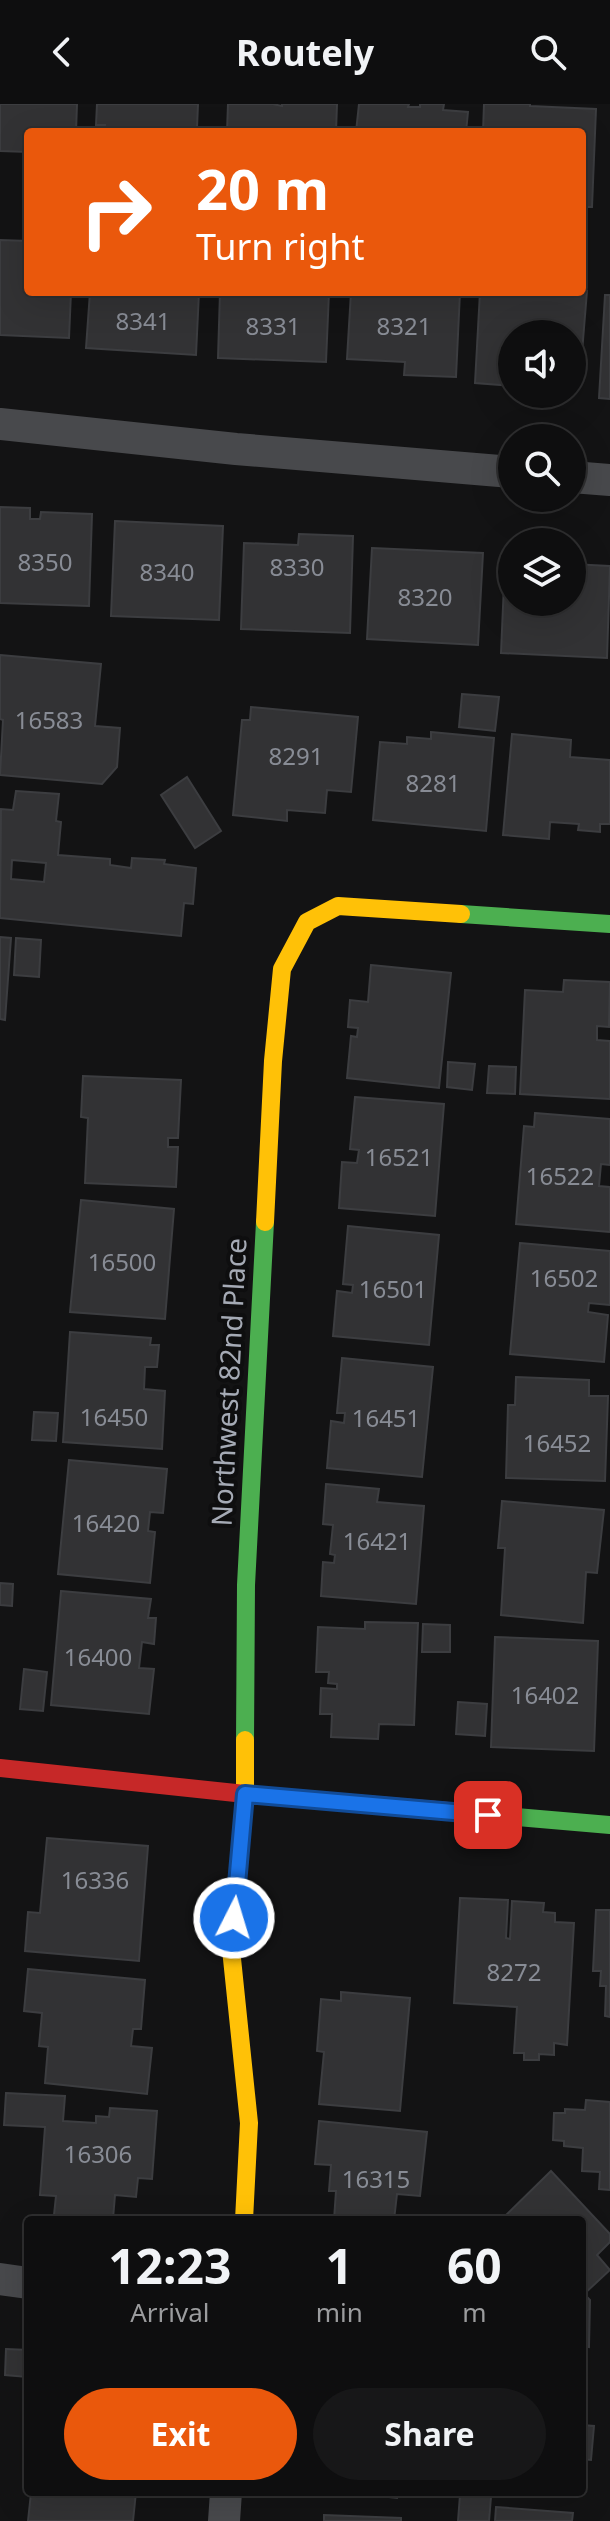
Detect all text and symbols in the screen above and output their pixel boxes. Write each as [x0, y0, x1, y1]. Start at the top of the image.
text: Routely [236, 28, 374, 77]
icon: back [40, 30, 84, 74]
icon: search [526, 30, 570, 74]
text: 20 m [196, 150, 329, 226]
icon: right [64, 160, 168, 264]
text: Turn right [196, 222, 364, 271]
house number: 8341 [116, 304, 170, 337]
house number: 8331 [246, 309, 300, 342]
house number: 8321 [377, 309, 431, 342]
map controls [498, 320, 586, 616]
button: sound [498, 320, 586, 408]
button: search [498, 424, 586, 512]
button: layers [498, 528, 586, 616]
house number: 8350 [18, 545, 72, 578]
house number: 8330 [270, 550, 324, 583]
house number: 8340 [140, 555, 194, 588]
house number: 8320 [398, 580, 452, 613]
house number: 16583 [15, 703, 83, 736]
house number: 8291 [269, 739, 323, 772]
house number: 8281 [406, 766, 460, 799]
house number: 16521 [365, 1140, 433, 1173]
house number: 16522 [526, 1159, 594, 1192]
street label: Northwest 82nd Place [201, 1237, 255, 1527]
house number: 16500 [88, 1245, 156, 1278]
house number: 16502 [530, 1261, 598, 1294]
house number: 16501 [359, 1272, 427, 1305]
house number: 16450 [80, 1400, 148, 1433]
house number: 16451 [352, 1401, 420, 1434]
house number: 16452 [523, 1426, 591, 1459]
house number: 16420 [72, 1506, 140, 1539]
house number: 16421 [343, 1524, 411, 1557]
house number: 16400 [64, 1640, 132, 1673]
house number: 16402 [511, 1678, 579, 1711]
pin [454, 1781, 522, 1849]
icon: arrive [466, 1793, 510, 1837]
house number: 16336 [61, 1863, 129, 1896]
position arrow [192, 1876, 276, 1960]
house number: 8272 [487, 1955, 541, 1988]
house number: 16306 [64, 2137, 132, 2170]
house number: 16315 [342, 2162, 410, 2195]
text: 12:23 [108, 2233, 231, 2298]
text: 1 [325, 2233, 353, 2298]
text: 60 [447, 2233, 502, 2298]
text: Arrival [130, 2294, 209, 2330]
text: min [316, 2294, 363, 2330]
text: m [462, 2294, 486, 2330]
button: Exit [64, 2388, 297, 2480]
button: Share [313, 2388, 546, 2480]

